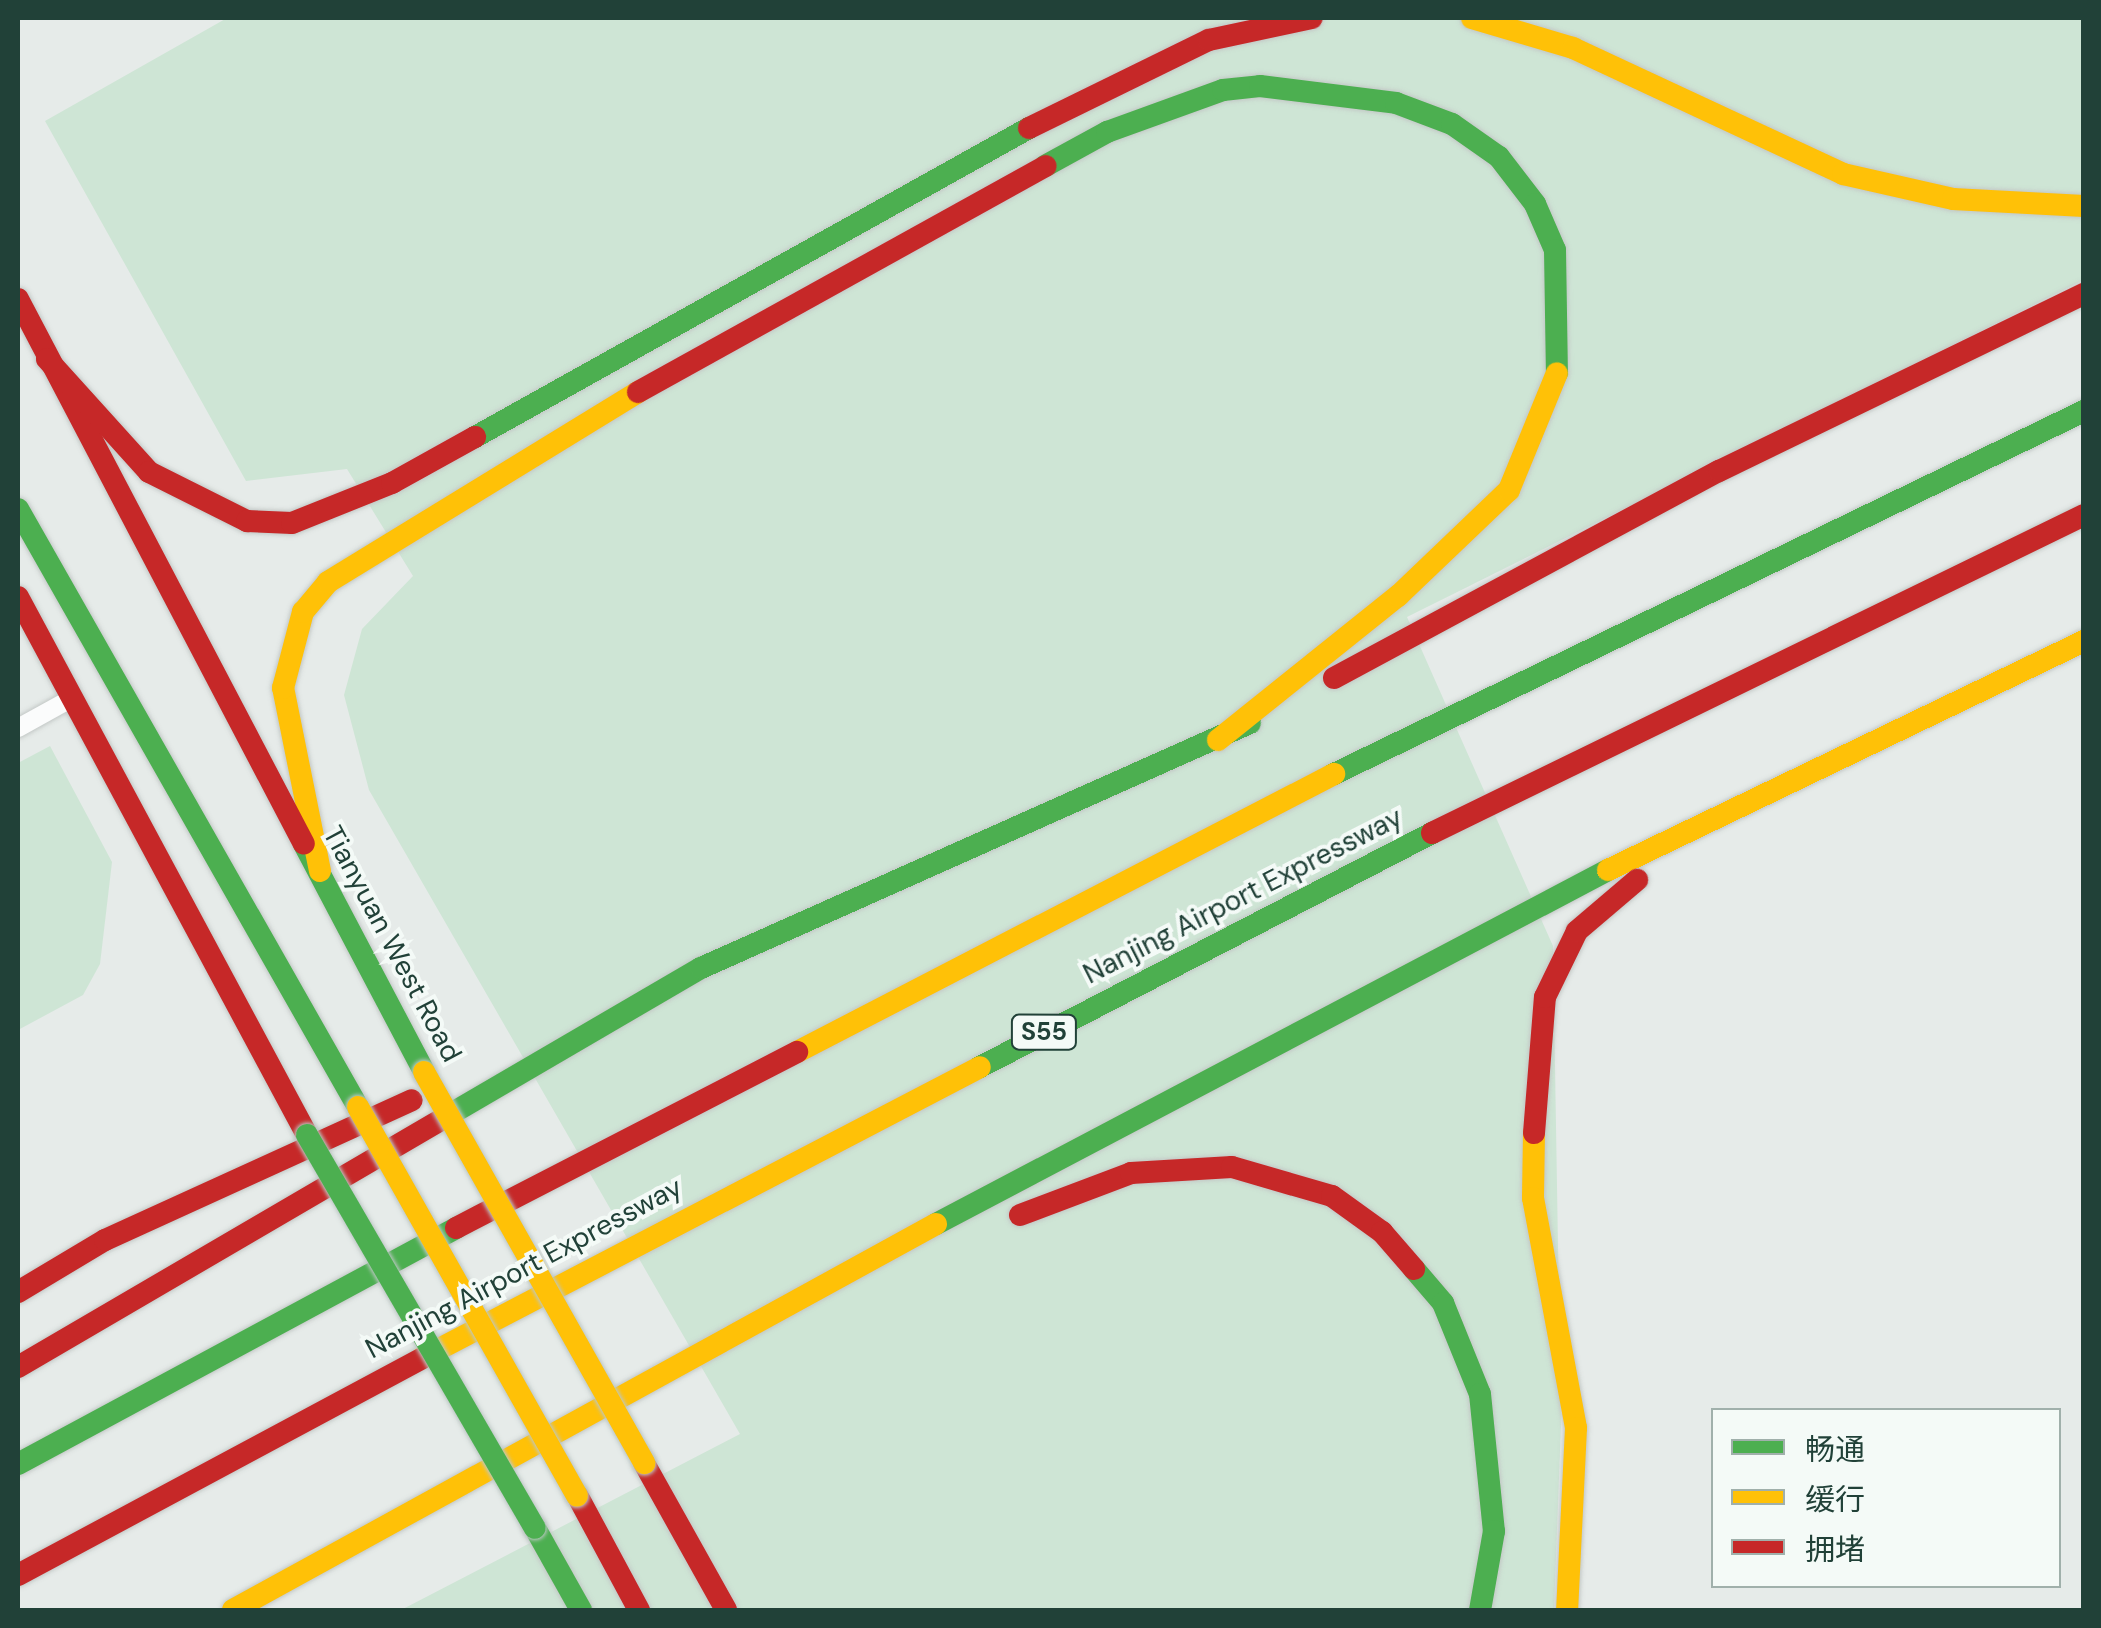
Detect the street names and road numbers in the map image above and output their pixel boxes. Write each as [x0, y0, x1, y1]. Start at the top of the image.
street label: Nanjing Airport Expressway [1078, 801, 1408, 991]
street label: Tianyuan West Road [316, 820, 468, 1068]
road number: S55 [1009, 1012, 1079, 1052]
street label: Nanjing Airport Expressway [360, 1170, 688, 1366]

